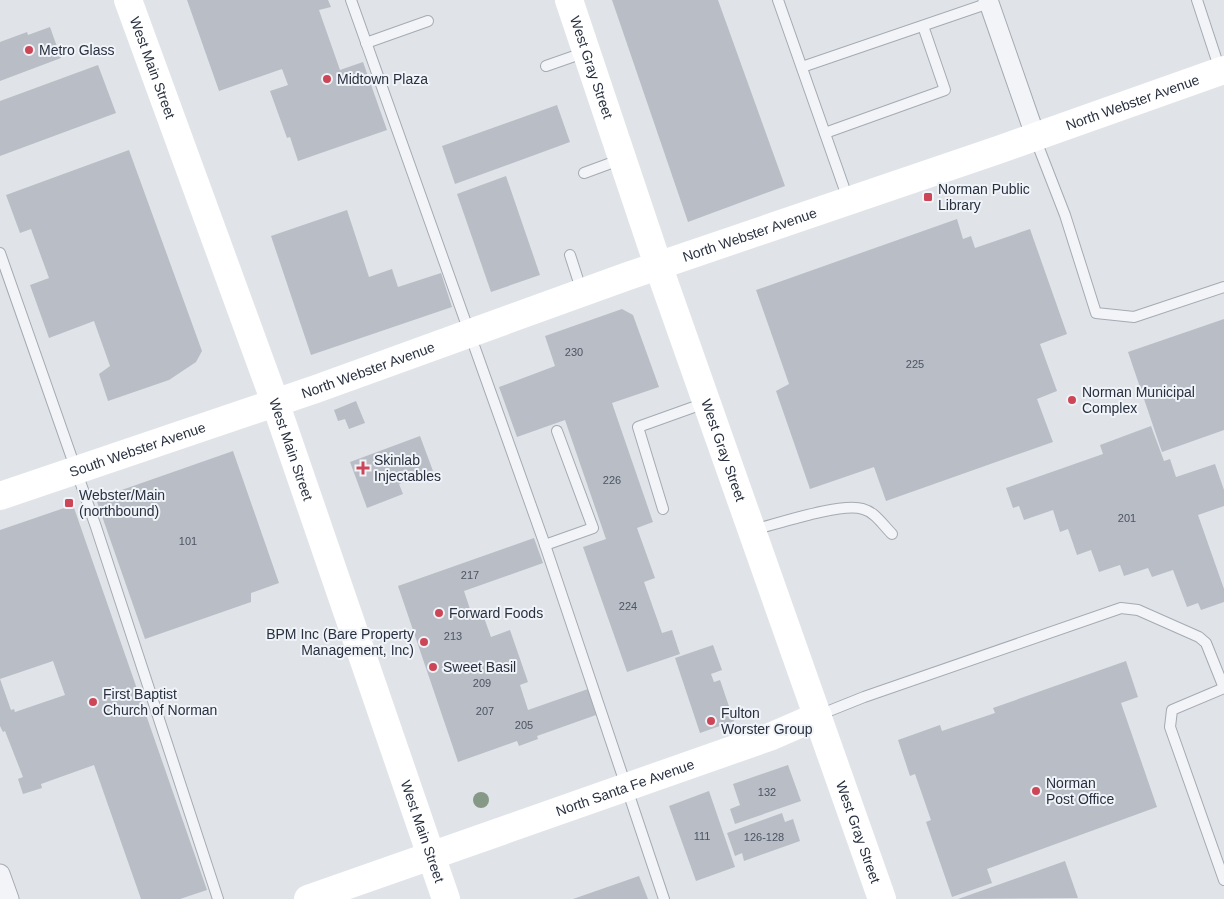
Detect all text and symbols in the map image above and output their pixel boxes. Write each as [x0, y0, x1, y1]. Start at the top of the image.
street label: West Gray Street [567, 14, 616, 121]
street label: West Main Street [127, 15, 179, 121]
place label: Metro Glass [39, 42, 114, 58]
marker: Metro Glass [23, 44, 35, 56]
place label: Midtown Plaza [337, 71, 428, 87]
street label: North Webster Avenue [1064, 71, 1202, 133]
marker: Midtown Plaza [321, 73, 333, 85]
place label: Norman Public Library [938, 181, 1030, 213]
marker: Norman Public Library [922, 191, 934, 203]
street label: North Webster Avenue [681, 204, 819, 265]
street label: North Webster Avenue [299, 339, 437, 401]
house number: 230 [565, 346, 583, 358]
house number: 225 [906, 358, 924, 370]
place label: Norman Municipal Complex [1082, 384, 1195, 416]
marker: Norman Municipal Complex [1066, 394, 1078, 406]
street label: West Main Street [266, 396, 316, 503]
street label: West Gray Street [698, 397, 749, 504]
street label: South Webster Avenue [67, 419, 208, 480]
place label: Skinlab Injectables [374, 452, 441, 484]
marker: Skinlab Injectables [356, 461, 370, 475]
house number: 226 [603, 474, 621, 486]
place label: Webster/Main (northbound) [79, 487, 165, 519]
marker: Webster/Main (northbound) [63, 497, 75, 509]
house number: 201 [1118, 512, 1136, 524]
house number: 101 [179, 535, 197, 547]
house number: 217 [461, 569, 479, 581]
house number: 224 [619, 600, 637, 612]
place label: Forward Foods [449, 605, 543, 621]
marker: Forward Foods [433, 607, 445, 619]
place label: BPM Inc (Bare Property Management, Inc) [266, 626, 414, 658]
house number: 213 [444, 630, 462, 642]
marker: BPM Inc (Bare Property Management, Inc) [418, 636, 430, 648]
place label: Sweet Basil [443, 659, 516, 675]
marker: Sweet Basil [427, 661, 439, 673]
house number: 209 [473, 677, 491, 689]
place label: First Baptist Church of Norman [103, 686, 217, 718]
marker: First Baptist Church of Norman [87, 696, 99, 708]
house number: 207 [476, 705, 494, 717]
place label: Fulton Worster Group [721, 705, 813, 737]
marker: Fulton Worster Group [705, 715, 717, 727]
house number: 205 [515, 719, 533, 731]
street label: North Santa Fe Avenue [554, 756, 696, 819]
place label: Norman Post Office [1046, 775, 1114, 807]
street label: West Main Street [398, 778, 448, 885]
street label: West Gray Street [833, 779, 884, 885]
marker: Norman Post Office [1030, 785, 1042, 797]
house number: 132 [758, 786, 776, 798]
house number: 111 [694, 830, 710, 842]
house number: 126-128 [744, 831, 784, 843]

